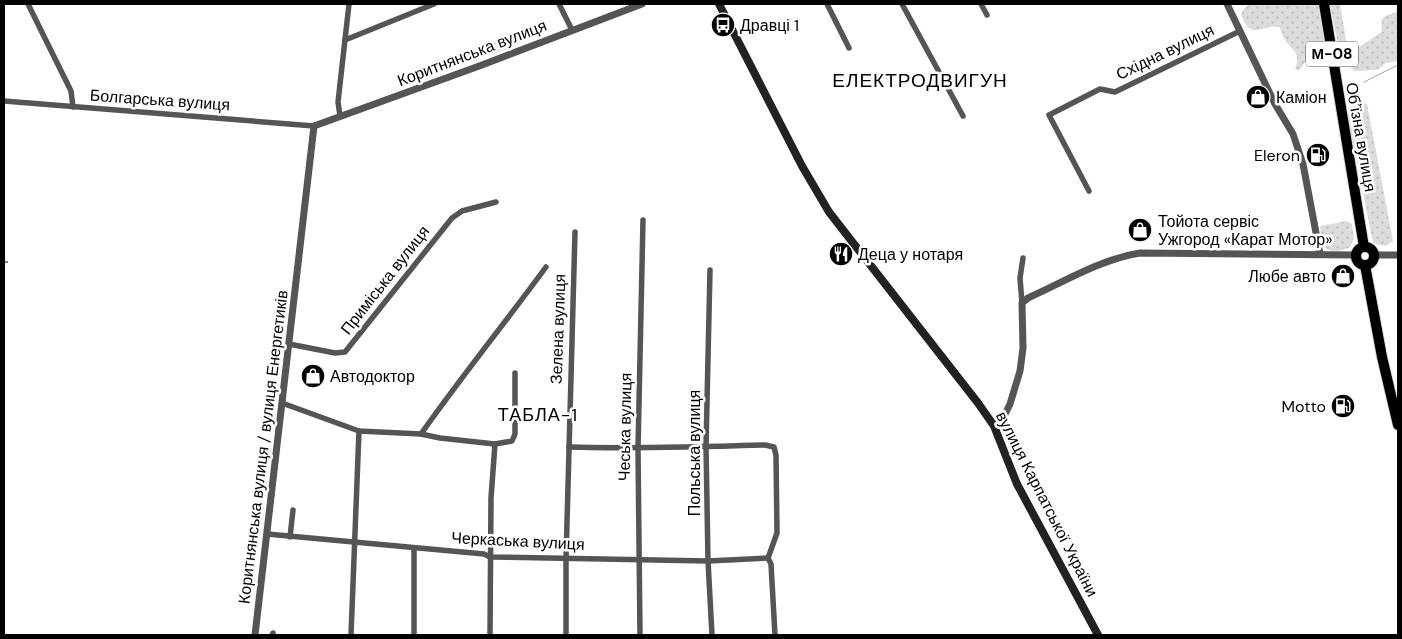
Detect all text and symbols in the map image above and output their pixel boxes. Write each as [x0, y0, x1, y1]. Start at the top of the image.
bus stop icon: Дравці 1 [710, 12, 736, 38]
street label: Коритнянська вулиця [394, 15, 550, 91]
place label: Дравці 1 [740, 15, 799, 36]
street label: Східна вулиця [1113, 19, 1217, 85]
road number: М-08 [1306, 42, 1358, 66]
district label: ЕЛЕКТРОДВИГУН [832, 68, 1008, 93]
street label: Обʼїзна вулиця [1341, 81, 1381, 193]
shop icon: Каміон [1245, 84, 1271, 110]
street label: Болгарська вулиця [89, 85, 231, 115]
place label: Каміон [1276, 87, 1327, 108]
fuel station icon: Eleron [1305, 142, 1331, 168]
place label: Eleron [1254, 145, 1300, 166]
place label: Тойота сервіс Ужгород «Карат Мотор» [1158, 211, 1332, 250]
shop icon: Тойота сервіс Ужгород «Карат Мотор» [1127, 217, 1153, 243]
street label: Приміська вулиця [336, 221, 434, 339]
restaurant icon: Деца у нотаря [828, 241, 854, 267]
place label: Деца у нотаря [858, 244, 963, 265]
shop icon: Любе авто [1330, 263, 1356, 289]
place label: Любе авто [1248, 266, 1326, 287]
street label: Зелена вулиця [546, 274, 570, 384]
street label: Коритнянська вулиця / вулиця Енергетиків [233, 289, 293, 605]
shop icon: Автодоктор [300, 363, 326, 389]
place label: Автодоктор [330, 366, 415, 387]
street label: Чеська вулиця [614, 373, 636, 481]
street label: Польська вулиця [684, 390, 705, 516]
fuel station icon: Motto [1330, 393, 1356, 419]
place label: Motto [1282, 396, 1326, 417]
district label: ТАБЛА-1 [498, 403, 578, 427]
street label: вулиця Карпатської України [991, 408, 1103, 600]
street label: Черкаська вулиця [451, 527, 585, 555]

